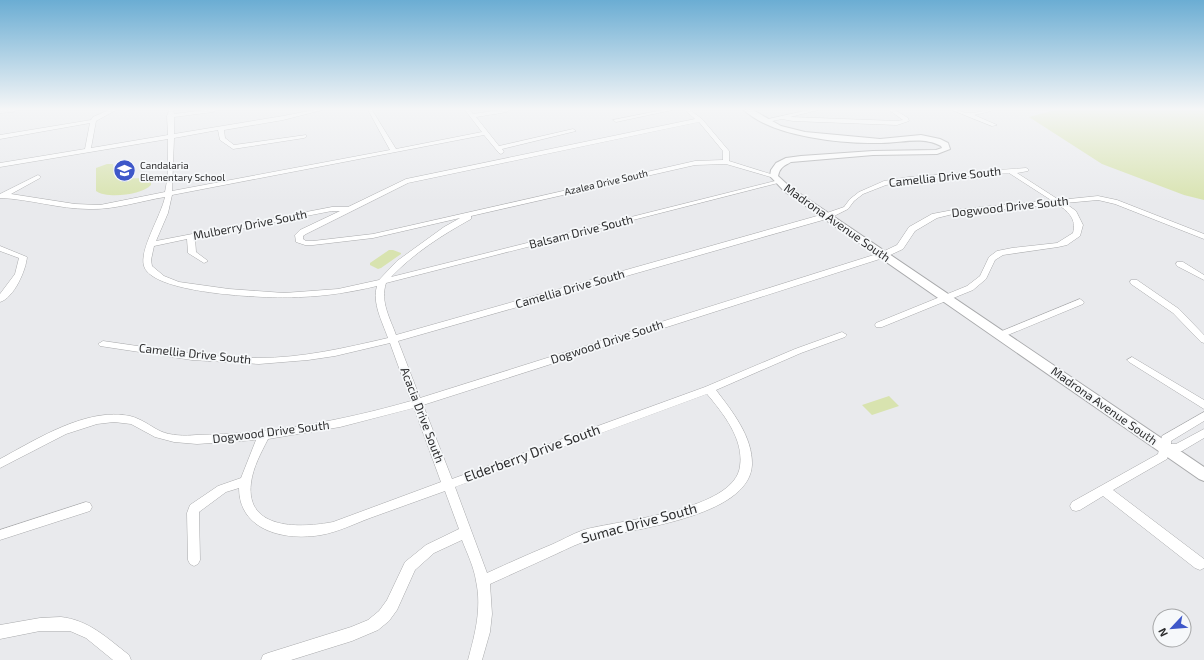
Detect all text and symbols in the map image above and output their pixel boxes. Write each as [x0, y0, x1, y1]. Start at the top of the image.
school or university icon: Candalaria Elementary School [112, 158, 138, 184]
place label: Candalaria Elementary School [140, 159, 225, 183]
street label: Camellia Drive South [888, 163, 1002, 189]
street label: Azalea Drive South [563, 167, 649, 197]
street label: Madrona Avenue South [782, 180, 893, 264]
street label: Dogwood Drive South [951, 193, 1069, 219]
street label: Mulberry Drive South [192, 206, 308, 242]
street label: Balsam Drive South [527, 211, 634, 251]
street label: Camellia Drive South [514, 266, 626, 310]
street label: Dogwood Drive South [549, 316, 665, 366]
street label: Camellia Drive South [138, 340, 252, 366]
street label: Madrona Avenue South [1049, 363, 1160, 447]
street label: Acacia Drive South [398, 365, 448, 464]
street label: Dogwood Drive South [212, 417, 330, 445]
street label: Elderberry Drive South [461, 420, 602, 485]
street label: Sumac Drive South [579, 499, 699, 546]
north arrow [1152, 608, 1192, 648]
text: N [1155, 626, 1170, 639]

